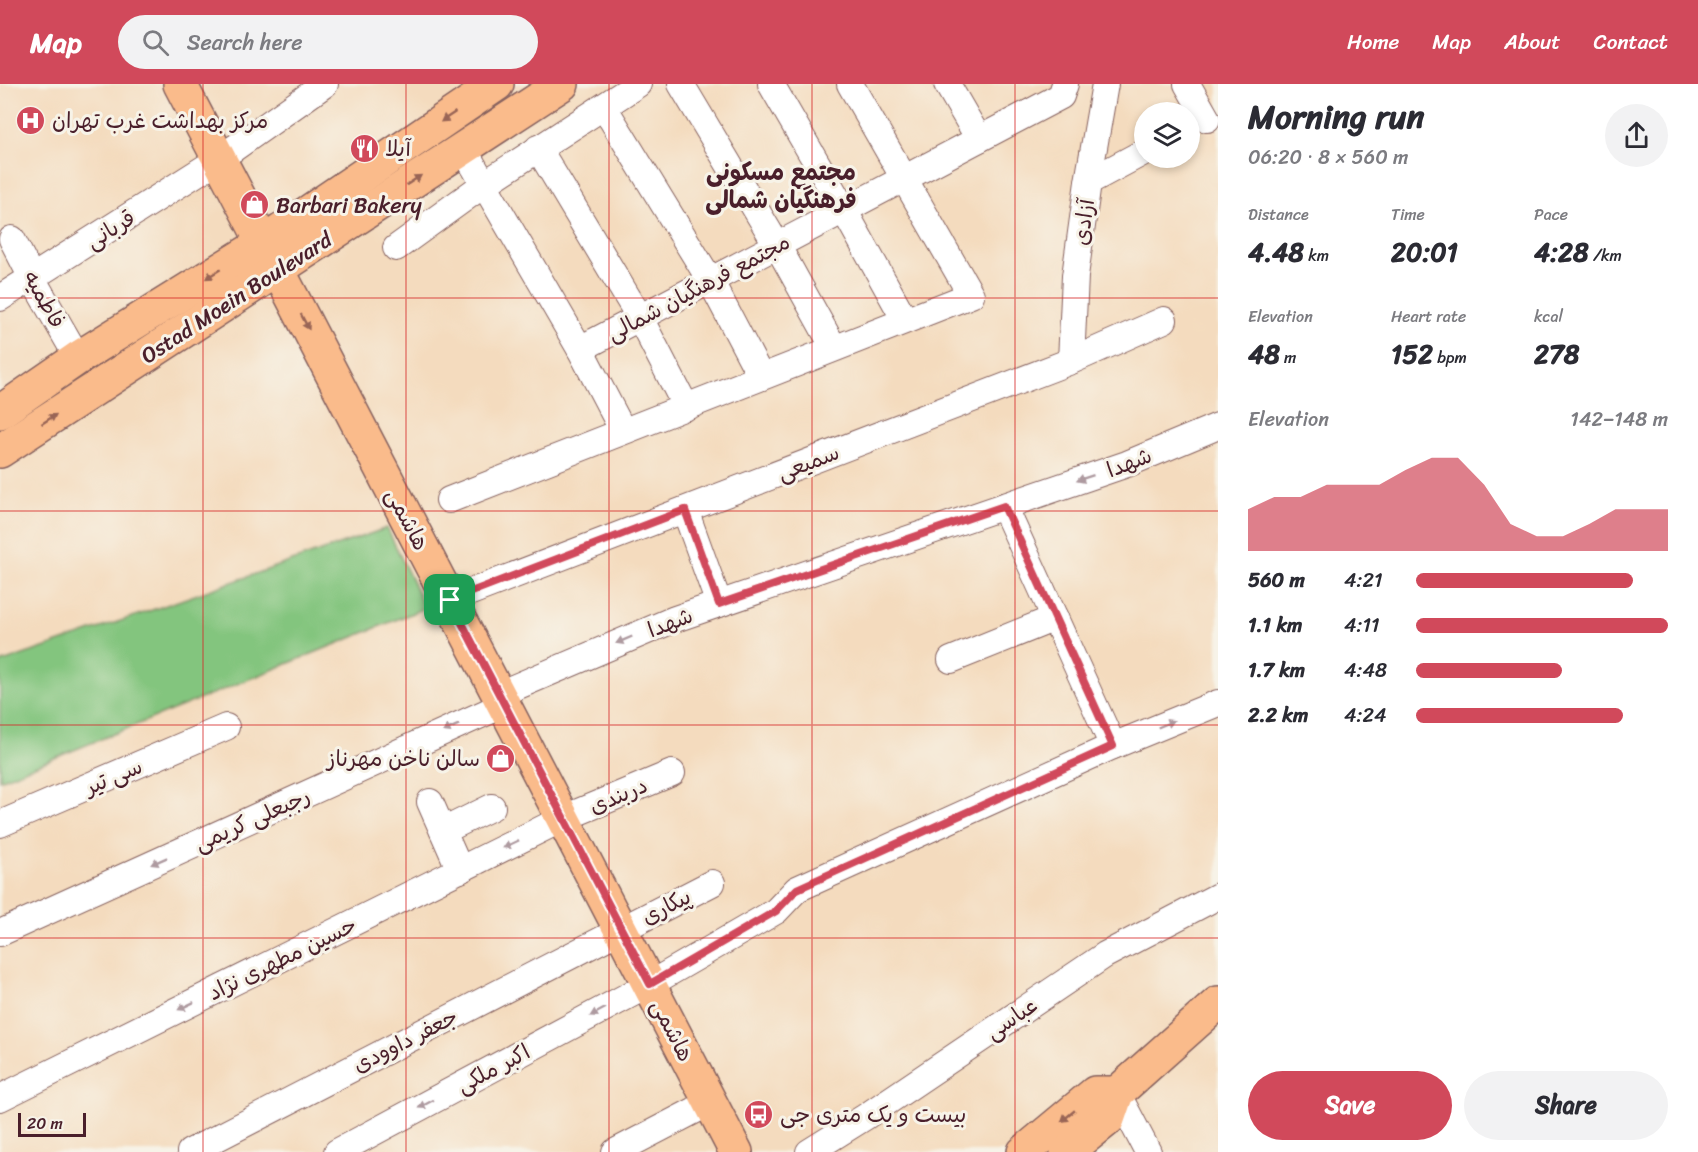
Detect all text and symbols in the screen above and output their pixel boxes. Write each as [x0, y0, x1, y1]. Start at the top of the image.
search box [118, 15, 538, 69]
text: Map [30, 18, 82, 67]
text: Search here [187, 23, 303, 62]
text: Home [1347, 23, 1399, 61]
text: Map [1432, 23, 1471, 61]
text: About [1504, 23, 1561, 61]
text: Contact [1594, 23, 1668, 61]
icon: search [139, 26, 172, 59]
text: Morning run [1248, 88, 1424, 146]
place label: مرکز بهداشت غرب تهران [52, 101, 268, 140]
map controls [1134, 102, 1200, 168]
button: layers [1134, 102, 1200, 168]
hospital icon: مرکز بهداشت غرب تهران [15, 104, 47, 136]
button: share [1605, 104, 1668, 167]
one-way arrow [441, 111, 457, 123]
place label: آیلا [385, 129, 413, 168]
restaurant icon: آیلا [348, 132, 380, 164]
text: 06:20 · 8 × 560 m [1248, 140, 1408, 175]
district label: مجتمع مسکونی فرهنگیان شمالی [705, 151, 857, 221]
one-way arrow [406, 175, 422, 186]
place label: Barbari Bakery [276, 186, 422, 225]
shop icon: Barbari Bakery [239, 189, 271, 221]
street label: آزادی [1061, 195, 1106, 248]
street label: قربانی [78, 199, 143, 260]
text: Distance [1248, 200, 1309, 229]
text: Time [1391, 200, 1425, 229]
text: Pace [1534, 200, 1568, 229]
street label: Ostad Moein Boulevard [132, 220, 341, 374]
street label: مجتمع فرهنگیان شمالی [599, 223, 797, 352]
text: 4.48 [1248, 229, 1304, 275]
text: 20:01 [1391, 229, 1458, 275]
text: 4:28 [1534, 229, 1589, 275]
text: km [1304, 241, 1329, 270]
text: /km [1589, 241, 1622, 270]
street label: فاطمیه [13, 263, 76, 336]
one-way arrow [205, 268, 221, 279]
text: Elevation [1248, 302, 1313, 331]
text: Heart rate [1391, 302, 1466, 331]
text: kcal [1534, 302, 1563, 331]
one-way arrow [300, 314, 310, 331]
text: 48 [1248, 331, 1280, 377]
text: 152 [1391, 331, 1433, 377]
text: 278 [1534, 331, 1580, 377]
text: m [1280, 343, 1296, 372]
text: bpm [1433, 343, 1467, 372]
text: Elevation [1248, 402, 1329, 437]
text: 142–148 m [1570, 402, 1668, 437]
one-way arrow [41, 413, 57, 424]
street label: سمیعی [771, 433, 845, 492]
street label: شهدا [1101, 436, 1158, 489]
one-way arrow [1076, 474, 1094, 483]
street label: هاشمی [375, 481, 440, 558]
text: 560 m [1248, 563, 1305, 598]
text: 4:21 [1344, 563, 1383, 598]
pin [424, 574, 475, 625]
icon: arrive [433, 583, 466, 616]
street label: شهدا [642, 596, 699, 649]
text: 1.1 km [1248, 608, 1302, 643]
text: 4:11 [1344, 608, 1380, 643]
one-way arrow [616, 636, 633, 645]
text: 1.7 km [1248, 653, 1305, 688]
text: 4:48 [1344, 653, 1387, 688]
text: 2.2 km [1248, 698, 1308, 733]
text: 4:24 [1344, 698, 1387, 733]
one-way arrow [1157, 720, 1174, 729]
one-way arrow [442, 723, 460, 733]
place label: سالن ناخن مهرناز [325, 739, 480, 778]
shop icon: سالن ناخن مهرناز [485, 742, 517, 774]
street label: سی تیر [76, 747, 149, 807]
street label: دربندی [583, 766, 654, 825]
street label: رجبعلی کریمی [188, 776, 317, 862]
one-way arrow [503, 840, 520, 849]
one-way arrow [150, 856, 167, 865]
street label: پیکاری [634, 877, 698, 936]
street label: حسین مطهری نژاد [201, 905, 364, 1011]
street label: عباسی [977, 986, 1046, 1050]
street label: هاشمی [640, 992, 705, 1069]
street label: جعفر داوودی [346, 997, 465, 1084]
one-way arrow [177, 1000, 195, 1010]
one-way arrow [589, 1007, 606, 1017]
street label: اکبر ملکی [449, 1033, 537, 1104]
button: Save [1248, 1071, 1452, 1140]
button: Share [1464, 1071, 1668, 1140]
place label: بیست و یک متری جی [780, 1095, 966, 1134]
bus stop icon: بیست و یک متری جی [743, 1098, 775, 1130]
one-way arrow [417, 1099, 434, 1109]
text: 20 m [27, 1109, 63, 1138]
one-way arrow [1060, 1109, 1076, 1122]
scale bar [18, 1110, 86, 1138]

